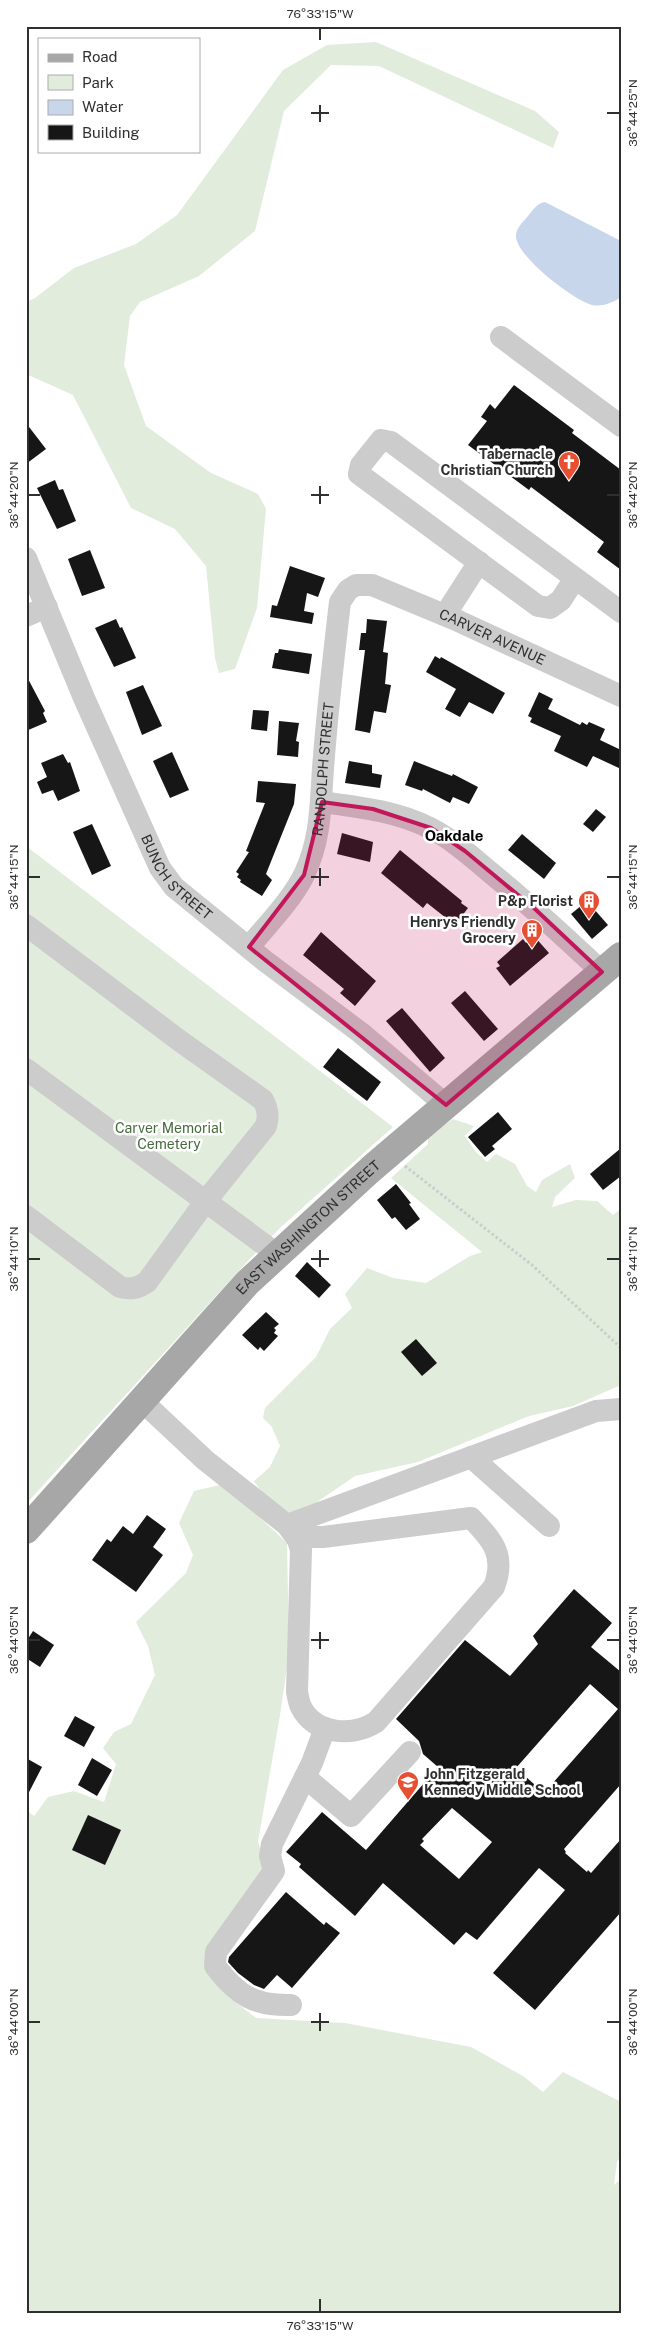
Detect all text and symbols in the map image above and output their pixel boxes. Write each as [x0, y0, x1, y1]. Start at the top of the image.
text: 76°33'15"W [286, 7, 354, 21]
legend [38, 38, 200, 152]
text: Road [82, 48, 118, 65]
text: Park [82, 74, 114, 91]
text: 36°44'25"N [626, 79, 640, 147]
text: Water [82, 98, 124, 115]
text: Building [82, 124, 140, 141]
place label: Tabernacle Christian Church [440, 446, 553, 478]
church icon: Tabernacle Christian Church [557, 450, 581, 481]
text: 36°44'20"N [7, 461, 21, 529]
text: 36°44'20"N [626, 461, 640, 529]
street label: CARVER AVENUE [437, 606, 548, 668]
street label: RANDOLPH STREET [309, 702, 337, 837]
district label: Oakdale [425, 827, 483, 844]
street label: BUNCH STREET [138, 832, 215, 923]
text: 36°44'15"N [7, 844, 21, 910]
text: 36°44'15"N [626, 844, 640, 910]
building icon: P&p Florist [577, 889, 601, 920]
place label: P&p Florist [498, 893, 573, 909]
place label: Henrys Friendly Grocery [410, 914, 516, 946]
building icon: Henrys Friendly Grocery [520, 918, 544, 949]
park label: Carver Memorial Cemetery [115, 1120, 223, 1152]
street label: EAST WASHINGTON STREET [233, 1157, 383, 1298]
text: 36°44'10"N [7, 1227, 21, 1291]
text: 36°44'10"N [626, 1227, 640, 1291]
text: 36°44'05"N [7, 1606, 21, 1674]
text: 36°44'05"N [626, 1606, 640, 1674]
place label: John Fitzgerald Kennedy Middle School [424, 1766, 581, 1798]
school or university icon: John Fitzgerald Kennedy Middle School [396, 1770, 420, 1801]
text: 36°44'00"N [7, 1988, 21, 2056]
text: 36°44'00"N [626, 1988, 640, 2056]
text: 76°33'15"W [286, 2319, 354, 2333]

